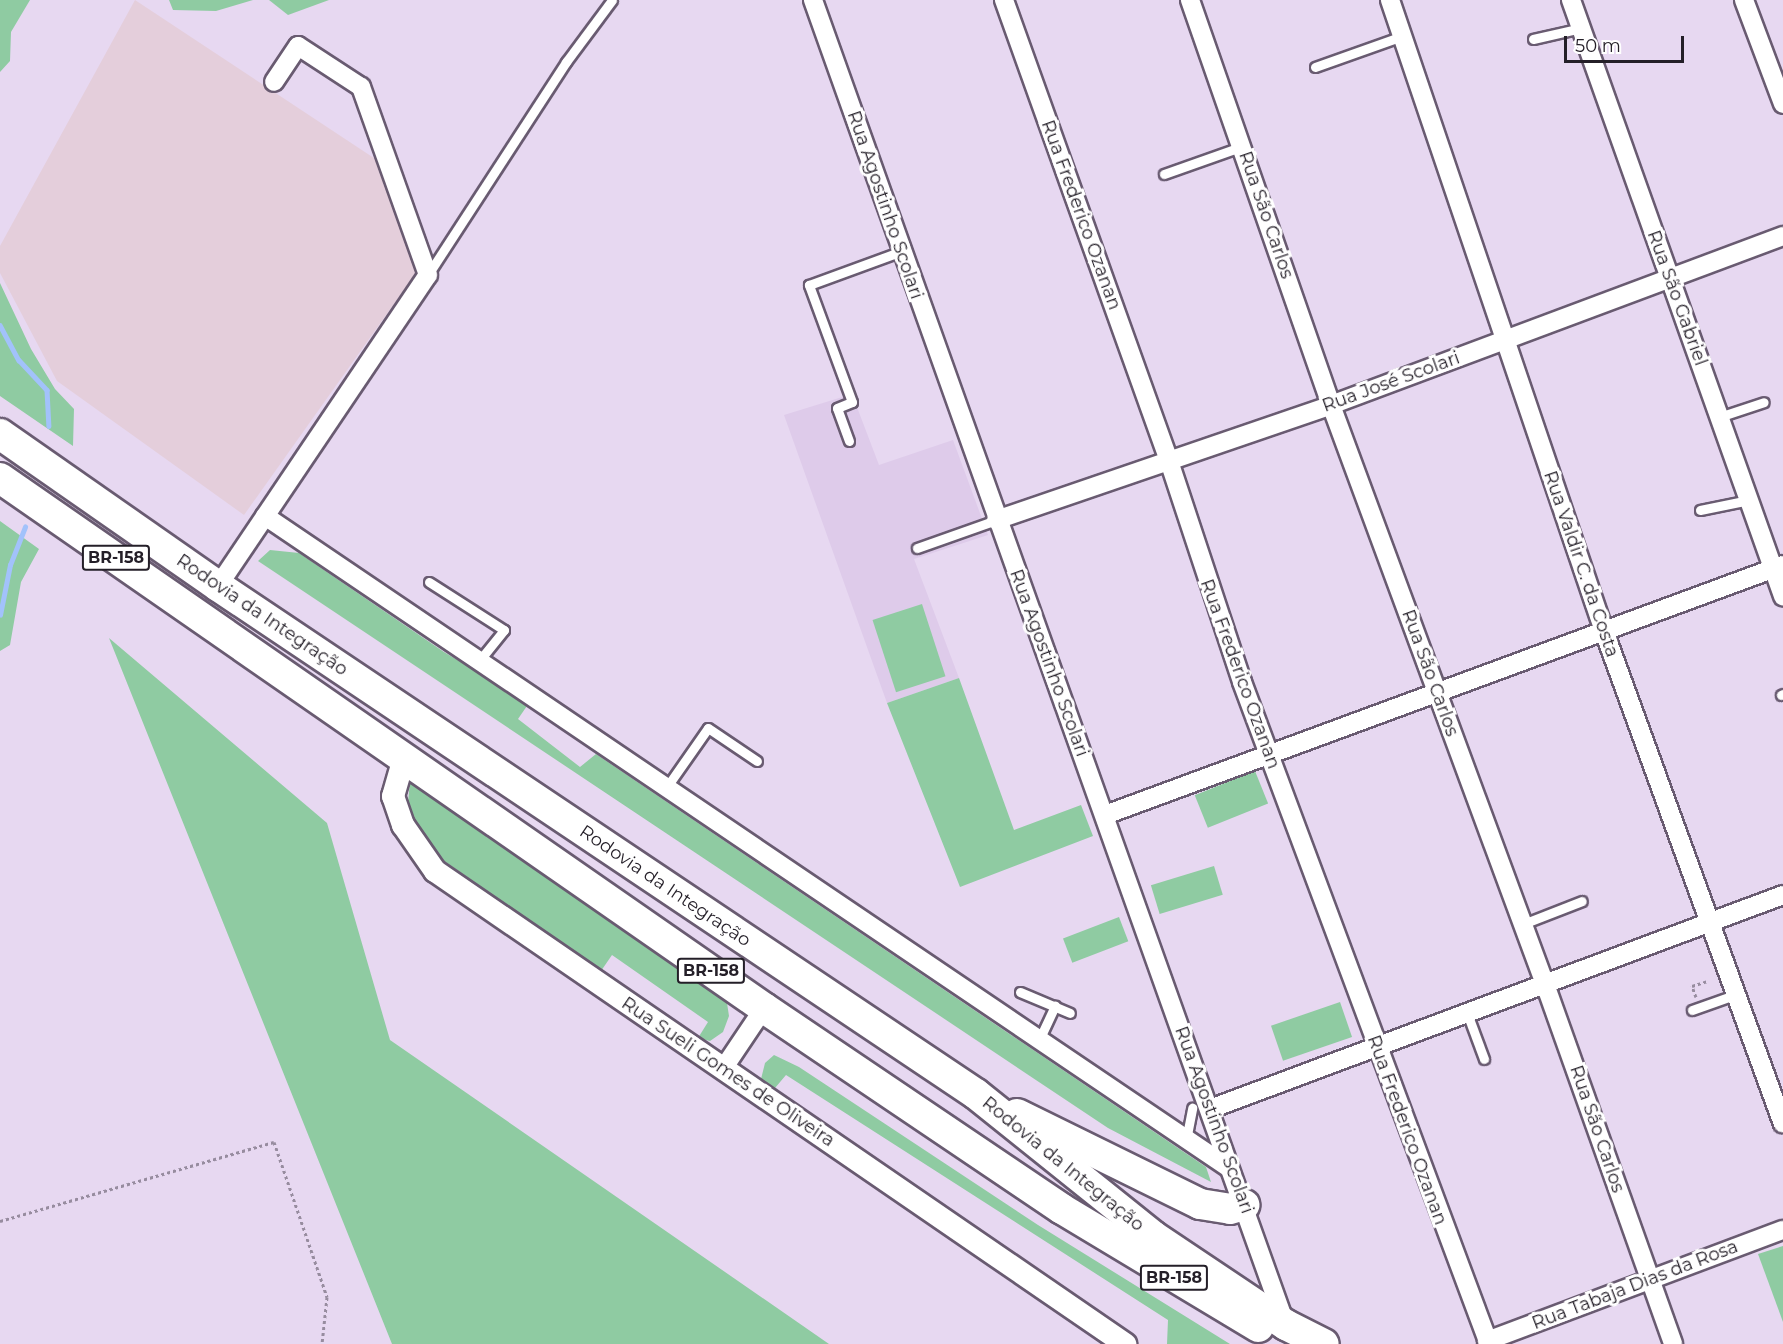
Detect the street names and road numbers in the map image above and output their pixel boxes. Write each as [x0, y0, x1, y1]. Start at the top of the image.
street label: Rua Agostinho Scolari [843, 108, 927, 302]
street label: Rua Frederico Ozanan [1037, 117, 1125, 313]
street label: Rua São Carlos [1234, 148, 1298, 282]
street label: Rua São Gabriel [1642, 227, 1712, 369]
street label: Rua José Scolari [1319, 347, 1463, 417]
street label: Rua Valdir C. da Costa [1539, 468, 1623, 660]
road number: BR-158 [82, 545, 150, 571]
street label: Rodovia da Integração [172, 550, 352, 680]
street label: Rua Agostinho Scolari [1005, 566, 1093, 760]
street label: Rua Frederico Ozanan [1196, 576, 1284, 772]
street label: Rua São Carlos [1397, 607, 1463, 739]
street label: Rodovia da Integração [575, 821, 755, 951]
road number: BR-158 [676, 958, 746, 984]
street label: Rua Sueli Gomes de Oliveira [617, 992, 839, 1152]
street label: Rua Agostinho Scolari [1170, 1023, 1258, 1217]
street label: Rua Frederico Ozanan [1363, 1032, 1451, 1228]
street label: Rua São Carlos [1565, 1062, 1629, 1196]
street label: Rodovia da Integração [978, 1092, 1148, 1236]
street label: Rua Tabaja Dias da Rosa [1529, 1236, 1741, 1334]
road number: BR-158 [1140, 1265, 1208, 1291]

